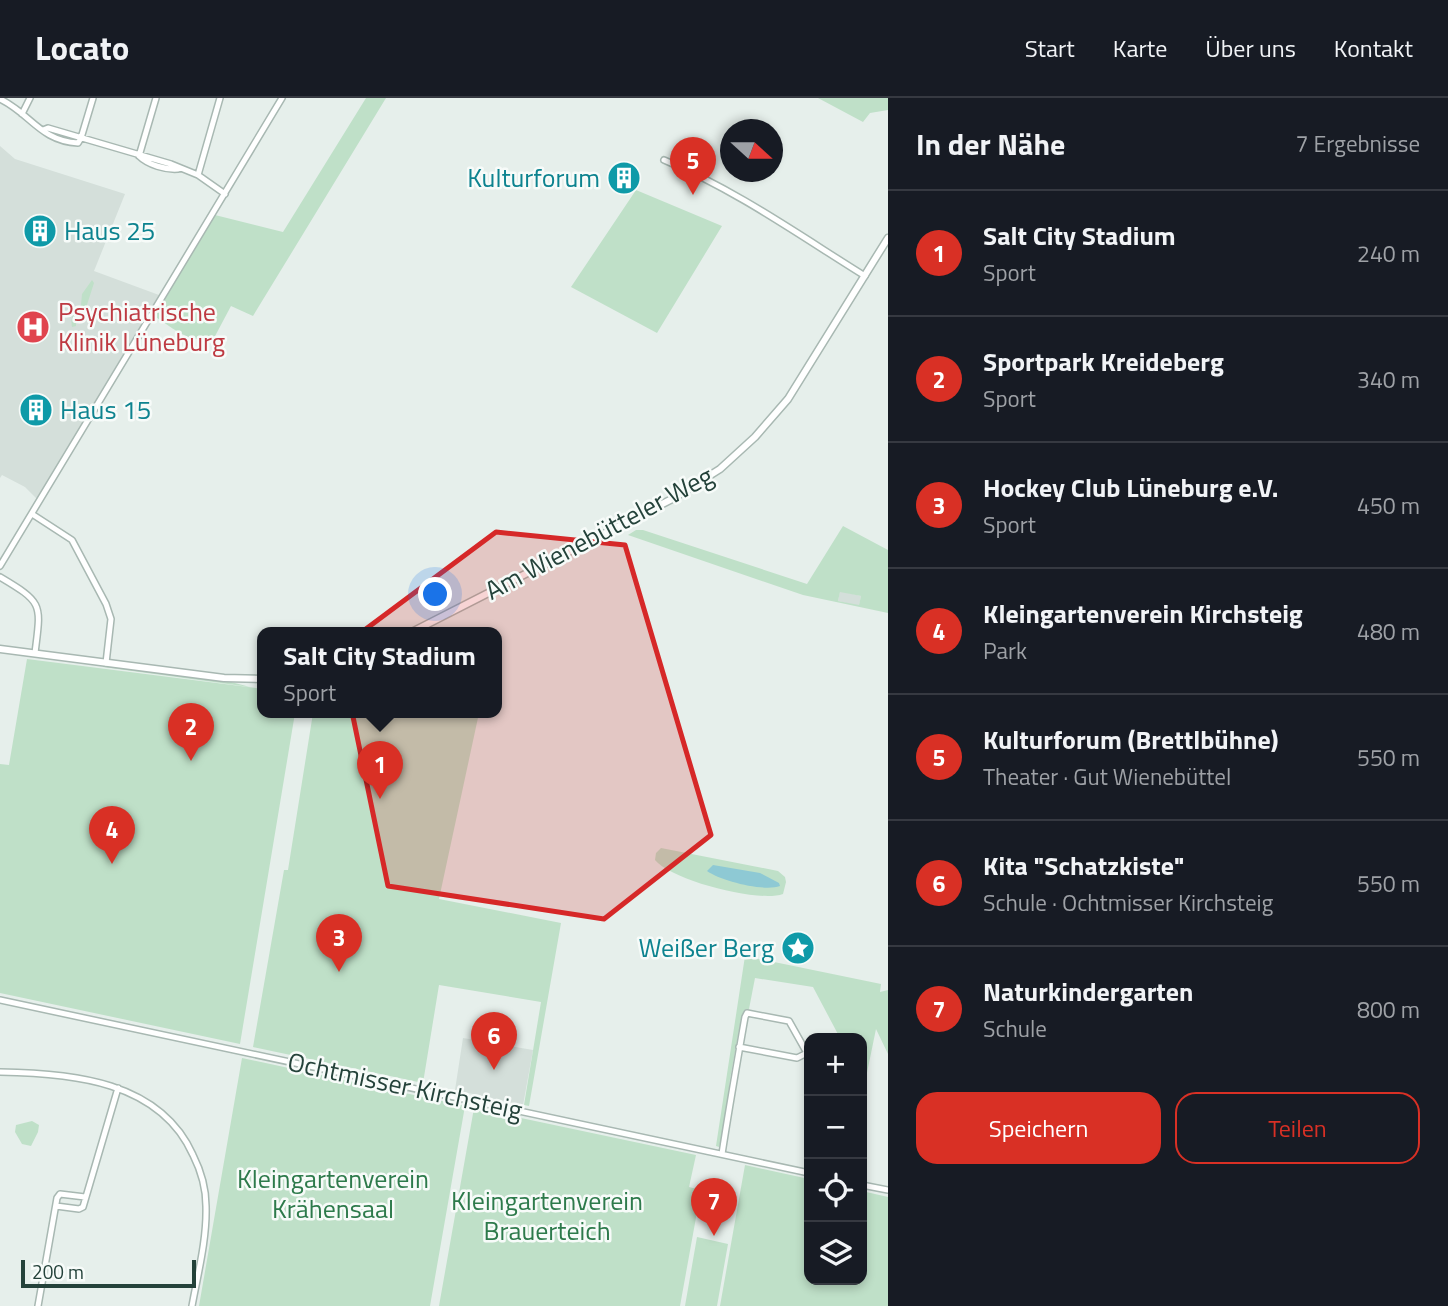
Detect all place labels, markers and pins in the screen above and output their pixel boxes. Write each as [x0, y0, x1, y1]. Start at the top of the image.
pin: 5 [670, 137, 716, 195]
place label: Kulturforum [467, 158, 600, 197]
building icon: Kulturforum [605, 159, 643, 197]
place label: Haus 25 [64, 211, 155, 250]
building icon: Haus 25 [21, 212, 59, 250]
place label: Psychiatrische Klinik Lüneburg [58, 292, 225, 361]
hospital icon: Psychiatrische Klinik Lüneburg [14, 308, 52, 346]
place label: Haus 15 [60, 390, 151, 429]
building icon: Haus 15 [17, 391, 55, 429]
pin: 2 [168, 703, 214, 761]
pin: 1 [357, 741, 403, 799]
pin: 4 [89, 806, 135, 864]
pin: 3 [316, 914, 362, 972]
place label: Weißer Berg [639, 928, 774, 967]
place icon: Weißer Berg [779, 929, 817, 967]
pin: 6 [471, 1012, 517, 1070]
pin: 7 [691, 1178, 737, 1236]

